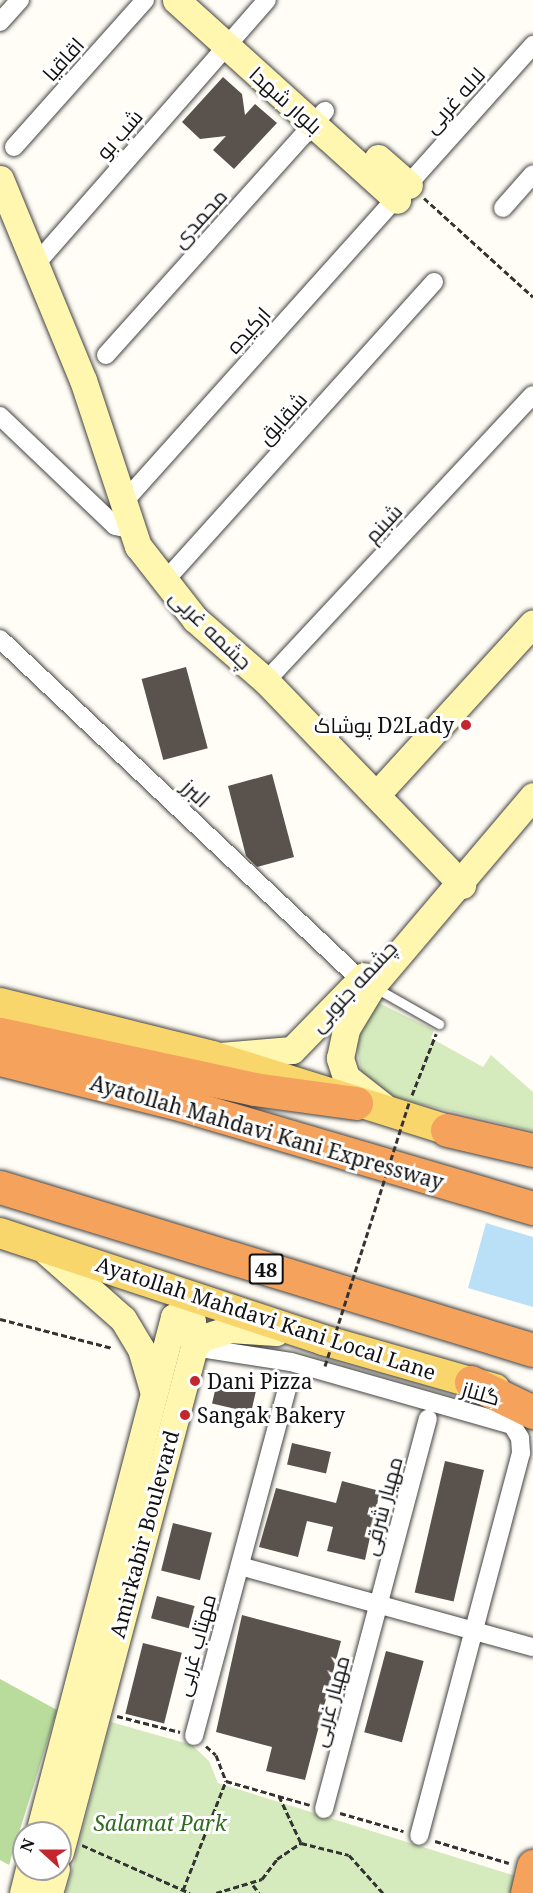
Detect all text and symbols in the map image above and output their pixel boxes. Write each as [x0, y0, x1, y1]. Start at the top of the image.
street label: اقاقیا [37, 32, 89, 86]
street label: بلوار شهدا [245, 61, 327, 139]
street label: لاله غربی [418, 62, 490, 138]
street label: شب بو [91, 104, 147, 164]
street label: محمدی [166, 183, 232, 253]
street label: ارکیده [221, 302, 275, 358]
street label: شقایق [252, 387, 312, 449]
street label: شبنم [359, 498, 407, 548]
street label: چشمه غربی [165, 584, 257, 674]
place label: پوشاک D2Lady [314, 712, 454, 738]
marker: پوشاک D2Lady [459, 718, 473, 732]
street label: البرز [177, 774, 215, 812]
street label: چشمه جنوبی [304, 935, 402, 1037]
street label: Ayatollah Mahdavi Kani Expressway [87, 1069, 447, 1195]
street label: Ayatollah Mahdavi Kani Local Lane [93, 1251, 439, 1385]
road number: 48 [248, 1252, 284, 1286]
place label: Dani Pizza [207, 1368, 313, 1394]
marker: Dani Pizza [188, 1374, 202, 1388]
street label: گلناز [459, 1376, 503, 1410]
place label: Sangak Bakery [197, 1402, 345, 1428]
marker: Sangak Bakery [178, 1408, 192, 1422]
street label: Amirkabir Boulevard [104, 1427, 184, 1641]
street label: مهیار شرقی [357, 1454, 407, 1558]
street label: مهتاب غربی [169, 1591, 221, 1699]
street label: مهیار غربی [306, 1653, 354, 1749]
park label: Salamat Park [93, 1810, 227, 1836]
north arrow [12, 1821, 72, 1881]
text: N [15, 1835, 40, 1855]

